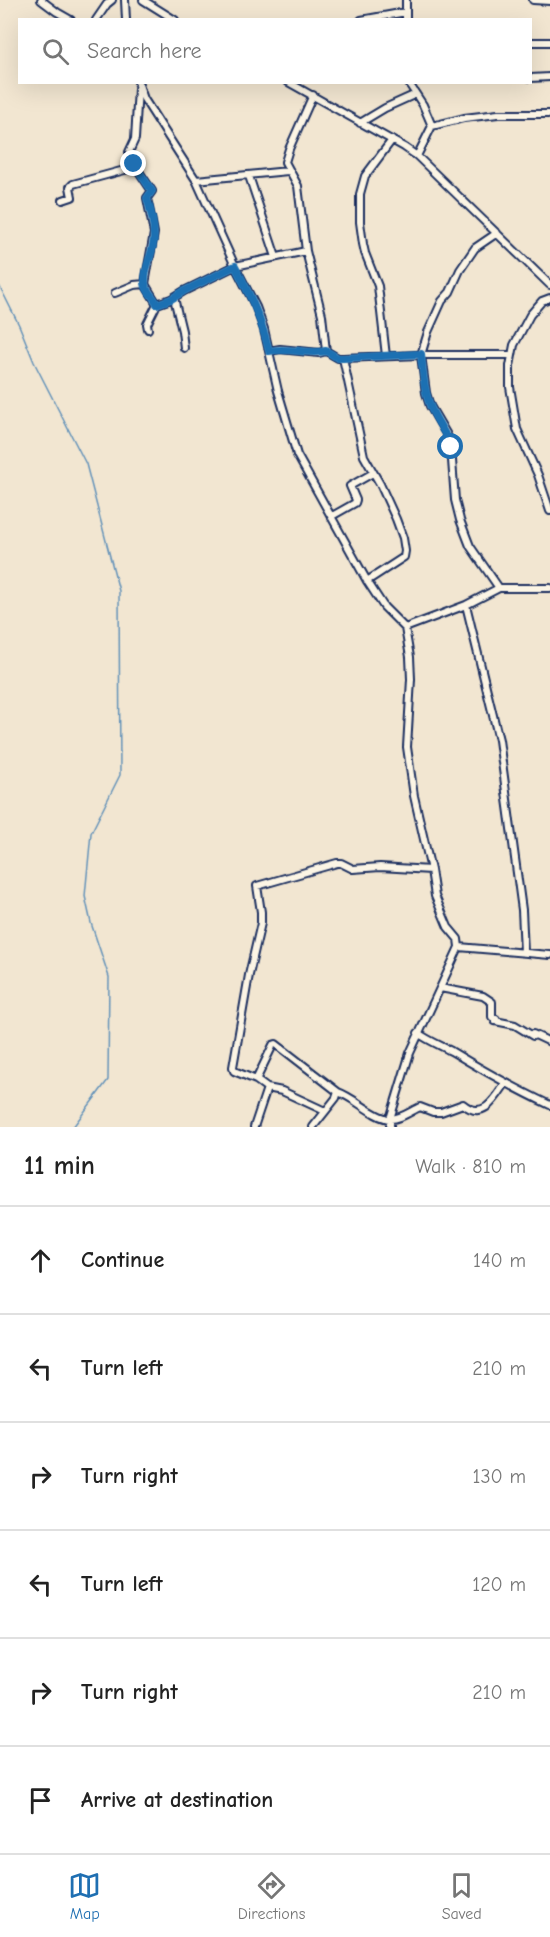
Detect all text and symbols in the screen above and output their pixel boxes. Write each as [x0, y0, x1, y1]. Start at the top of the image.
search box [18, 18, 532, 84]
icon: search [39, 35, 72, 68]
text: Search here [87, 38, 202, 64]
route end [120, 150, 146, 176]
route start [437, 433, 463, 459]
text: 11 min [24, 1151, 95, 1181]
text: Walk · 810 m [415, 1155, 526, 1178]
icon: ahead [24, 1244, 57, 1277]
text: Continue [81, 1247, 164, 1273]
text: 140 m [473, 1249, 526, 1272]
icon: left [24, 1352, 57, 1385]
text: Turn left [81, 1355, 163, 1381]
text: 210 m [472, 1357, 526, 1380]
icon: right [24, 1460, 57, 1493]
text: Turn right [81, 1463, 178, 1489]
text: 130 m [473, 1465, 526, 1488]
icon: left [24, 1568, 57, 1601]
text: Turn left [81, 1571, 163, 1597]
text: 120 m [472, 1573, 526, 1596]
icon: right [24, 1676, 57, 1709]
text: Turn right [81, 1679, 178, 1705]
text: 210 m [472, 1681, 526, 1704]
icon: arrive [24, 1784, 57, 1817]
text: Arrive at destination [81, 1787, 273, 1813]
tab: Map [68, 1869, 101, 1923]
tab: Directions [238, 1869, 305, 1923]
tab: Saved [442, 1869, 482, 1923]

